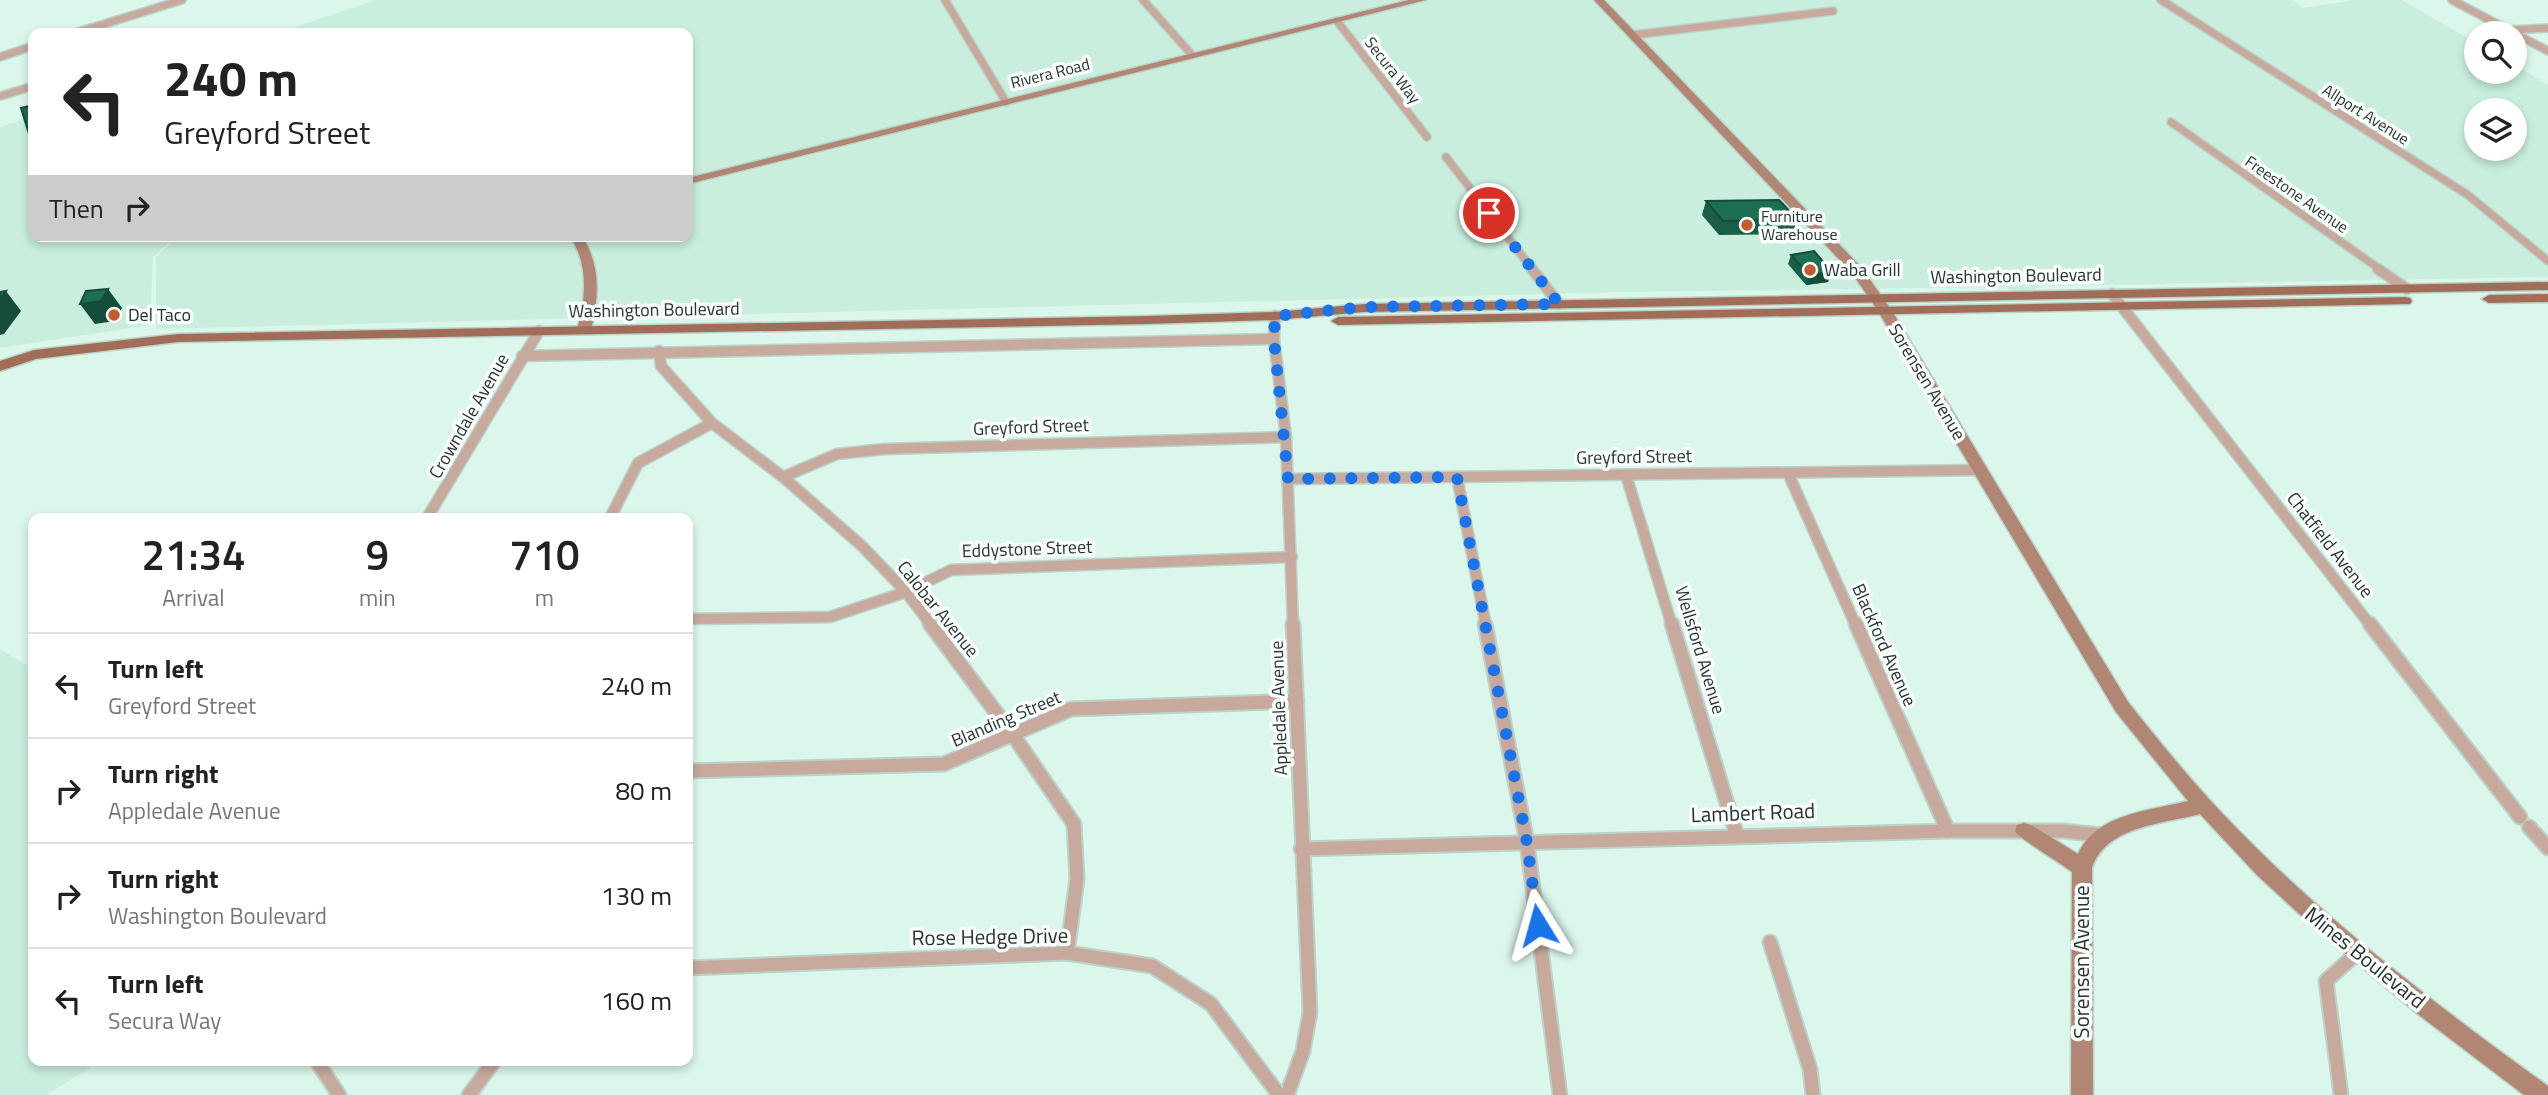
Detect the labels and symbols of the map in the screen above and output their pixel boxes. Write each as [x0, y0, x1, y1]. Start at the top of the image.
street label: Secura Way [1359, 32, 1427, 109]
street label: Rivera Road [1008, 52, 1092, 94]
street label: Allport Avenue [2318, 78, 2414, 150]
street label: Freestone Avenue [2240, 149, 2354, 239]
pin [1459, 183, 1519, 243]
place label: Furniture Warehouse [1761, 204, 1837, 246]
marker: Furniture Warehouse [1739, 217, 1755, 233]
place label: Waba Grill [1824, 256, 1901, 283]
street label: Washington Boulevard [1930, 261, 2102, 290]
marker: Waba Grill [1802, 262, 1818, 278]
street label: Washington Boulevard [568, 295, 740, 324]
place label: Del Taco [128, 301, 191, 328]
marker: Del Taco [106, 307, 122, 323]
street label: Sorensen Avenue [1882, 318, 1973, 445]
street label: Crowndale Avenue [422, 348, 515, 483]
street label: Greyford Street [973, 411, 1090, 442]
street label: Greyford Street [1576, 442, 1693, 471]
street label: Chatfield Avenue [2280, 486, 2380, 603]
street label: Eddystone Street [961, 533, 1093, 564]
street label: Calobar Avenue [891, 555, 986, 663]
street label: Blackford Avenue [1845, 579, 1924, 711]
street label: Wellsford Avenue [1668, 583, 1733, 717]
street label: Appledale Avenue [1263, 640, 1294, 776]
street label: Blanding Street [947, 683, 1065, 754]
street label: Lambert Road [1690, 794, 1816, 830]
street label: Sorensen Avenue [2065, 885, 2097, 1039]
position arrow [1501, 888, 1575, 962]
street label: Mines Boulevard [2298, 898, 2433, 1016]
street label: Rose Hedge Drive [911, 919, 1069, 953]

